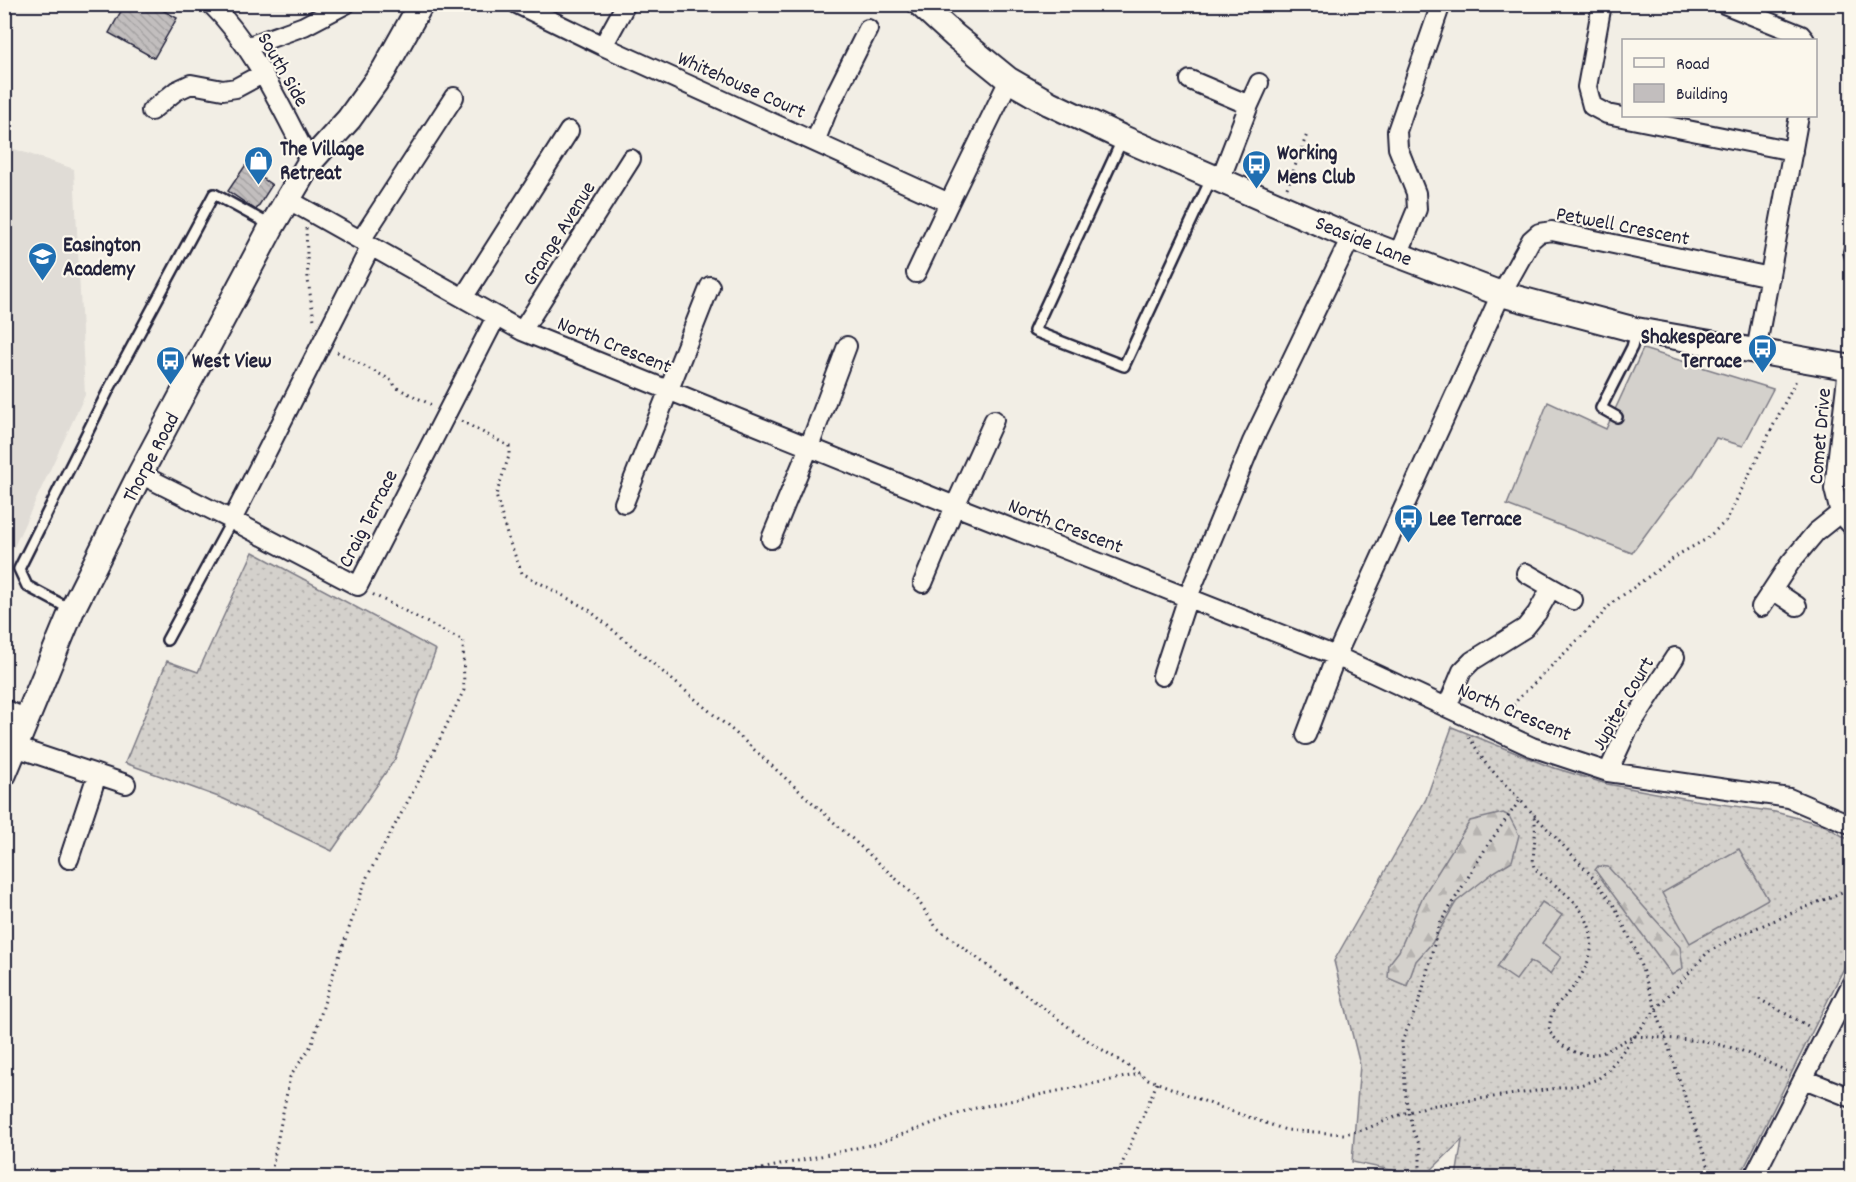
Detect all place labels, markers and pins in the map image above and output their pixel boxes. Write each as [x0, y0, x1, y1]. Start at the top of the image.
place label: The Village Retreat [280, 136, 364, 190]
place label: Working Mens Club [1277, 140, 1355, 194]
shop icon: The Village Retreat [243, 144, 275, 186]
bus stop icon: Working Mens Club [1240, 148, 1272, 190]
place label: Easington Academy [63, 232, 141, 286]
school or university icon: Easington Academy [26, 240, 58, 282]
place label: Shakespeare Terrace [1641, 324, 1742, 378]
bus stop icon: Shakespeare Terrace [1747, 332, 1779, 374]
bus stop icon: West View [155, 344, 187, 386]
place label: West View [192, 348, 272, 378]
bus stop icon: Lee Terrace [1392, 502, 1424, 544]
place label: Lee Terrace [1429, 506, 1522, 536]

